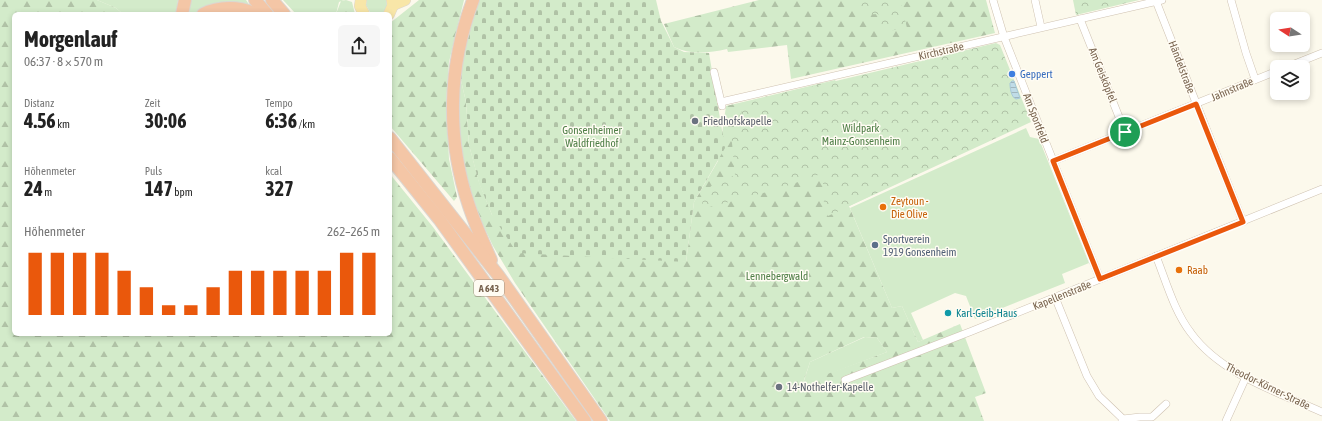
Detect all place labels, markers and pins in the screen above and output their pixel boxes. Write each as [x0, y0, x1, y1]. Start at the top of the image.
place label: Geppert [1020, 68, 1053, 80]
marker: Geppert [1007, 69, 1017, 79]
place label: Friedhofskapelle [703, 115, 771, 127]
pin [1108, 115, 1142, 149]
marker: Friedhofskapelle [690, 116, 700, 126]
place label: Zeytoun - Die Olive [891, 195, 929, 220]
marker: Zeytoun - Die Olive [878, 202, 888, 212]
place label: Sportverein 1919 Gonsenheim [883, 233, 957, 258]
marker: Sportverein 1919 Gonsenheim [870, 240, 880, 250]
place label: Raab [1187, 264, 1208, 276]
marker: Raab [1174, 265, 1184, 275]
place label: Karl-Geib-Haus [956, 307, 1017, 319]
marker: Karl-Geib-Haus [943, 308, 953, 318]
place label: 14-Nothelfer-Kapelle [787, 381, 873, 393]
marker: 14-Nothelfer-Kapelle [774, 382, 784, 392]

